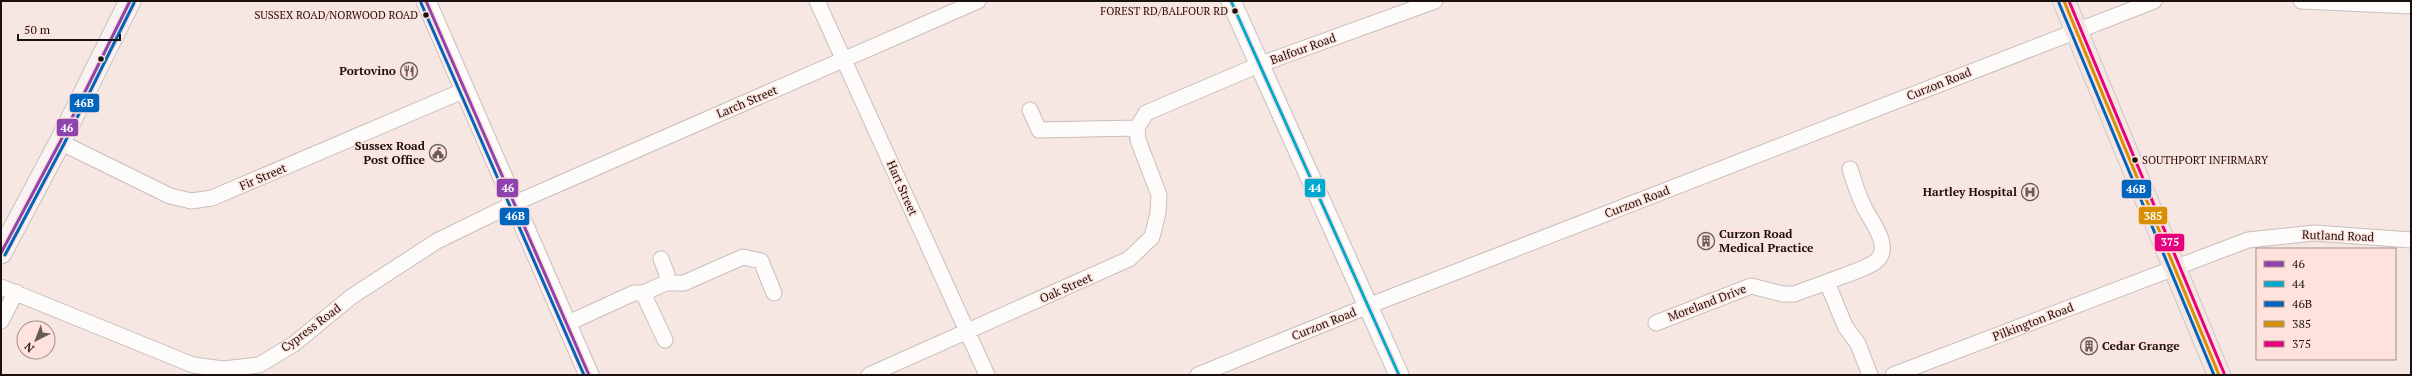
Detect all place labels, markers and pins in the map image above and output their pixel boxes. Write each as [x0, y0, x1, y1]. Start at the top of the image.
place label: FOREST RD/BALFOUR RD [1100, 4, 1228, 18]
marker: FOREST RD/BALFOUR RD [1230, 6, 1240, 16]
place label: SUSSEX ROAD/NORWOOD ROAD [254, 8, 418, 22]
marker: SUSSEX ROAD/NORWOOD ROAD [421, 10, 431, 20]
unlabelled marker [96, 54, 106, 64]
restaurant icon: Portovino [399, 61, 419, 81]
place label: Portovino [339, 63, 396, 78]
place label: Sussex Road Post Office [355, 138, 426, 167]
public building icon: Sussex Road Post Office [428, 143, 448, 163]
place label: SOUTHPORT INFIRMARY [2142, 153, 2269, 167]
marker: SOUTHPORT INFIRMARY [2130, 155, 2140, 165]
hospital icon: Hartley Hospital [2020, 182, 2040, 202]
place label: Hartley Hospital [1923, 184, 2017, 199]
place label: Curzon Road Medical Practice [1719, 226, 1814, 255]
building icon: Curzon Road Medical Practice [1696, 231, 1716, 251]
building icon: Cedar Grange [2079, 336, 2099, 356]
place label: Cedar Grange [2102, 338, 2180, 353]

